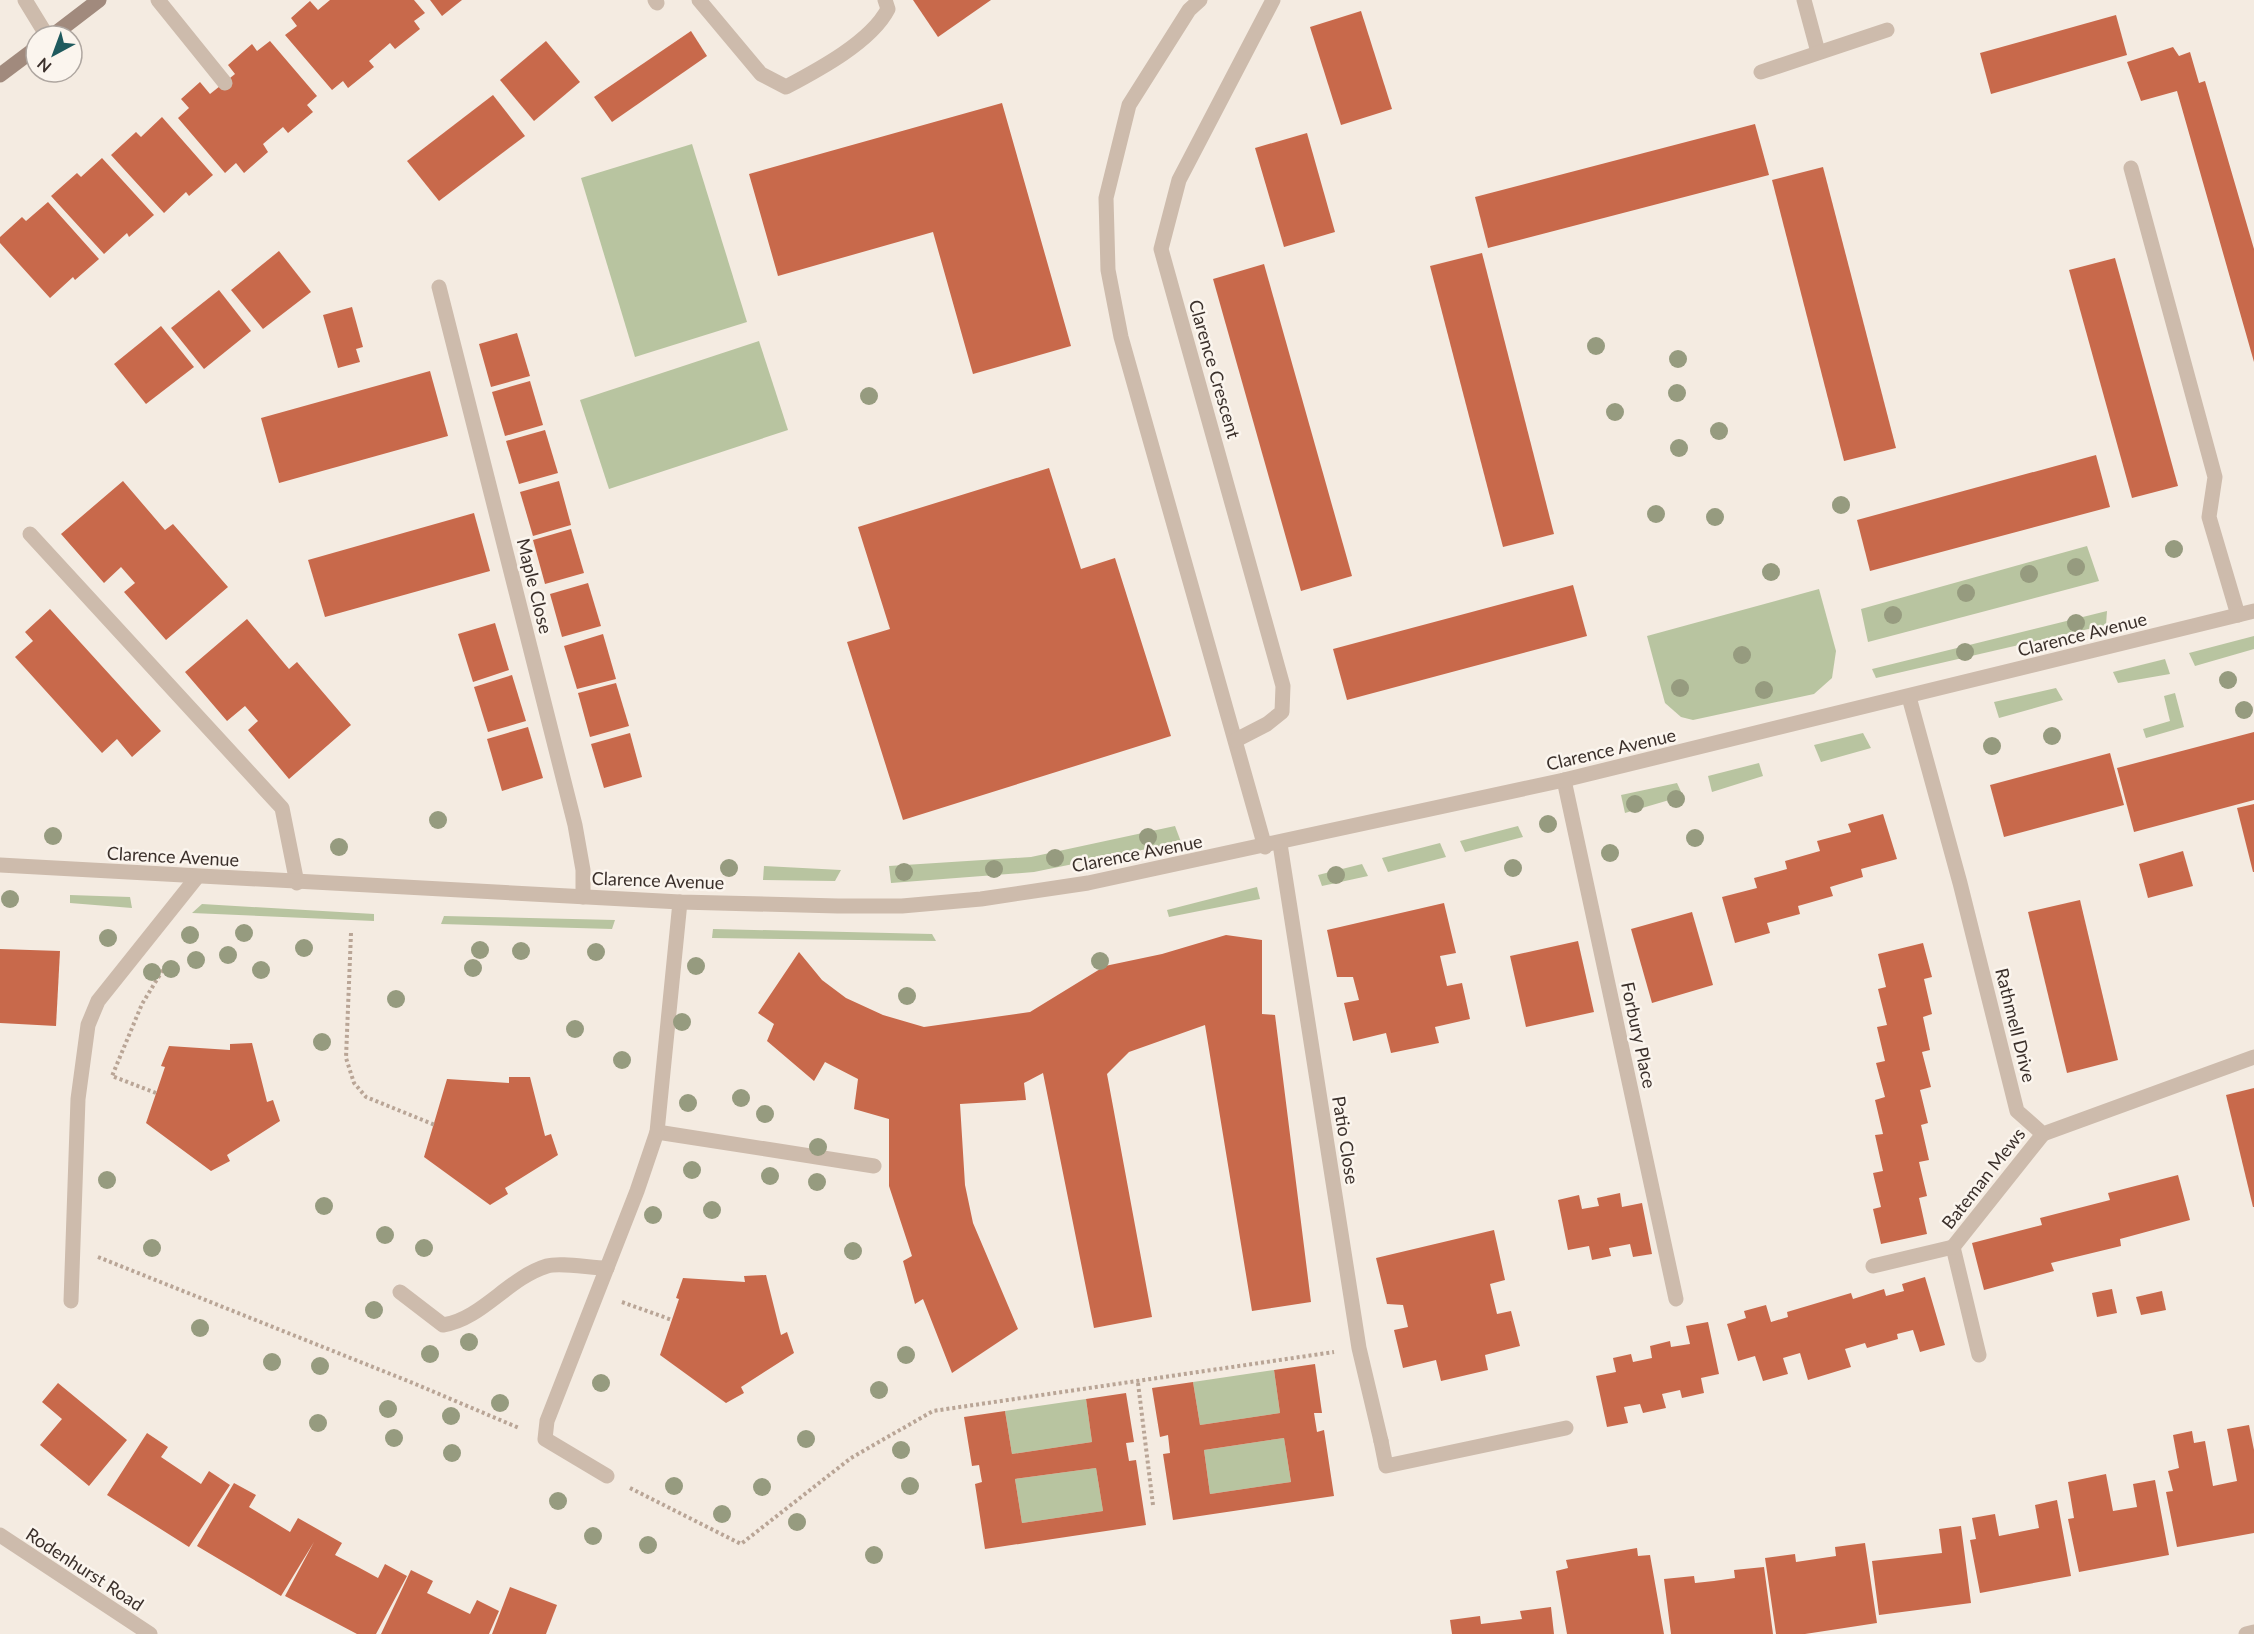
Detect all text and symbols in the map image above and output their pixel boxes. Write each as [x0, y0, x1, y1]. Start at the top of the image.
north arrow [24, 24, 84, 84]
text: N [33, 54, 55, 77]
street label: Clarence Crescent [1185, 297, 1245, 441]
street label: Maple Close [513, 536, 557, 636]
street label: Clarence Avenue [2015, 607, 2149, 661]
street label: Clarence Avenue [1544, 723, 1678, 775]
street label: Clarence Avenue [1070, 830, 1204, 876]
street label: Clarence Avenue [106, 842, 240, 870]
street label: Clarence Avenue [591, 867, 725, 893]
street label: Rathmell Drive [1991, 966, 2041, 1084]
street label: Forbury Place [1617, 980, 1661, 1090]
street label: Patio Close [1328, 1094, 1364, 1186]
street label: Bateman Mews [1937, 1123, 2029, 1233]
street label: Rodenhurst Road [22, 1523, 148, 1615]

